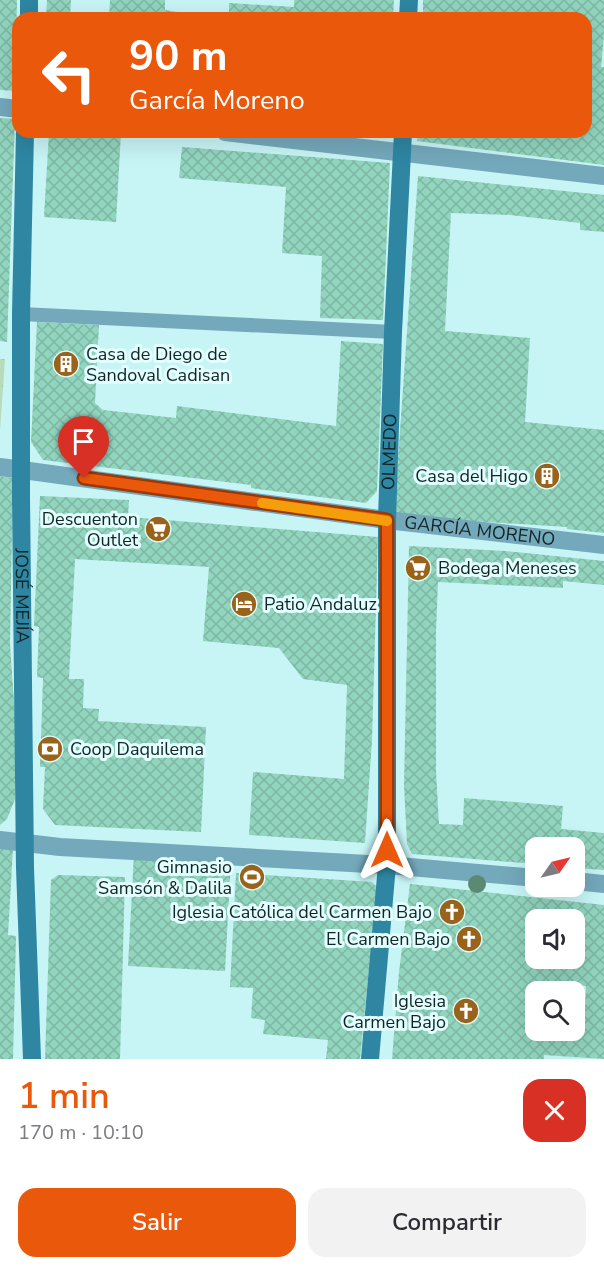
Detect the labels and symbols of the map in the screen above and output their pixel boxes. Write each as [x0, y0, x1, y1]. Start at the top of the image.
place label: Casa de Diego de Sandoval Cadisan [86, 342, 230, 387]
building icon: Casa de Diego de Sandoval Cadisan [51, 349, 81, 379]
street label: OLMEDO [376, 413, 402, 490]
pin [58, 416, 109, 478]
building icon: Casa del Higo [532, 461, 562, 491]
place label: Casa del Higo [415, 464, 528, 488]
place label: Descuenton Outlet [42, 507, 139, 552]
street label: GARCÍA MORENO [403, 510, 556, 551]
supermarket icon: Descuenton Outlet [143, 514, 173, 544]
street label: JOSÉ MEJÍA [10, 547, 35, 644]
supermarket icon: Bodega Meneses [403, 553, 433, 583]
place label: Bodega Meneses [438, 556, 577, 580]
hotel icon: Patio Andaluz [229, 589, 259, 619]
place label: Patio Andaluz [264, 592, 377, 616]
bank icon: Coop Daquilema [35, 734, 65, 764]
place label: Coop Daquilema [70, 737, 204, 761]
position arrow [355, 818, 419, 882]
north arrow [525, 837, 585, 897]
place label: Gimnasio Samsón & Dalila [98, 855, 232, 900]
sports icon: Gimnasio Samsón & Dalila [237, 862, 267, 892]
church icon: Iglesia Católica del Carmen Bajo [437, 897, 467, 927]
place label: Iglesia Católica del Carmen Bajo [172, 900, 432, 924]
church icon: El Carmen Bajo [454, 924, 484, 954]
place label: El Carmen Bajo [326, 927, 450, 951]
place label: Iglesia Carmen Bajo [342, 989, 446, 1034]
church icon: Iglesia Carmen Bajo [451, 996, 481, 1026]

